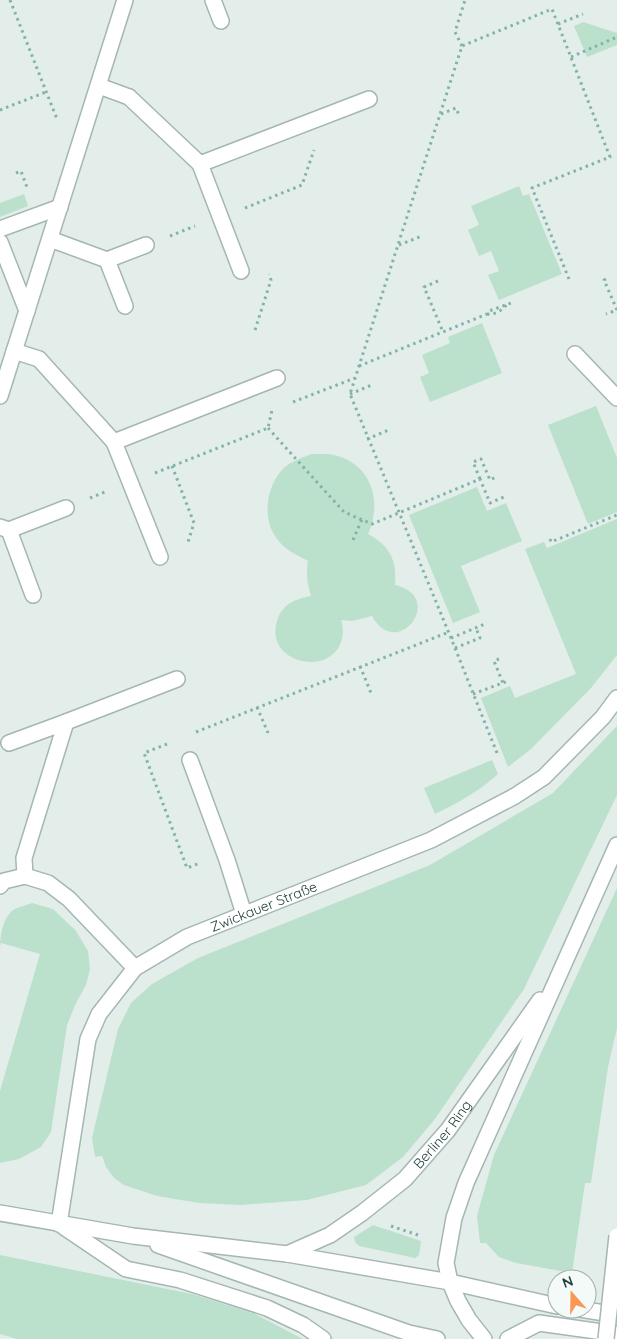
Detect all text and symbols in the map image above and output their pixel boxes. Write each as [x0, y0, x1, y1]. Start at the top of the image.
street label: Zwickauer Straße [208, 877, 320, 936]
street label: Berliner Ring [409, 1096, 475, 1172]
north arrow [547, 1269, 597, 1319]
text: N [560, 1272, 575, 1292]

